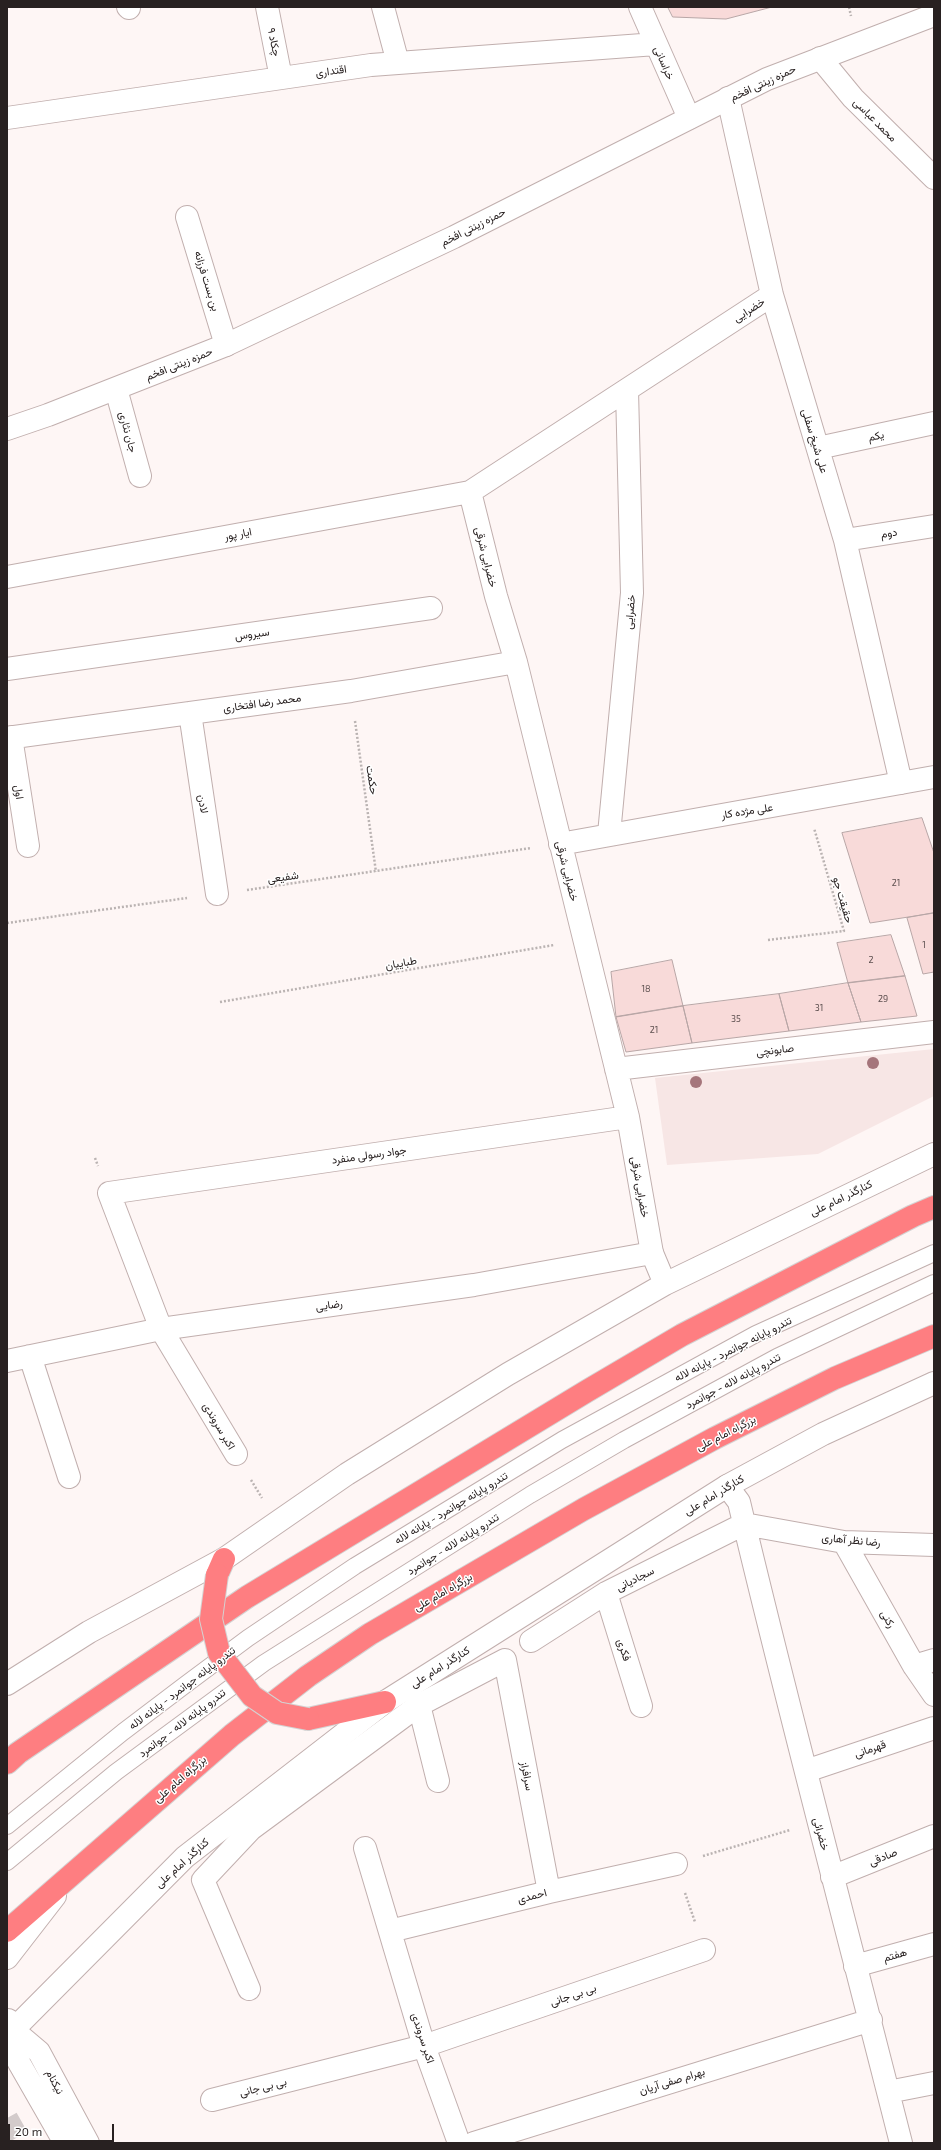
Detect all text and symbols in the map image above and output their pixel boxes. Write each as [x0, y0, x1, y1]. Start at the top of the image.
street label: چکاد ۹ [265, 27, 283, 57]
street label: خراسانی [651, 44, 677, 82]
street label: اقتداری [315, 62, 347, 80]
street label: حمزه زینتی افخم [728, 62, 798, 104]
street label: محمد عباسی [850, 95, 900, 145]
street label: حمزه زینتی افخم [438, 205, 508, 249]
street label: بن بست فرزانه [192, 249, 222, 313]
street label: خضرایی [731, 295, 767, 325]
street label: حمزه زینتی افخم [144, 345, 214, 383]
street label: علی شیخ سفلی [799, 407, 831, 475]
street label: جان نثاری [116, 410, 140, 454]
street label: یکم [867, 428, 885, 444]
street label: ایار پور [223, 525, 253, 543]
street label: خضرایی شرقی [472, 525, 500, 589]
street label: دوم [880, 525, 898, 541]
street label: خضرایی [622, 594, 638, 630]
street label: سیروس [234, 625, 270, 643]
street label: محمد رضا افتخاری [222, 691, 302, 715]
street label: حکمت [363, 764, 381, 796]
street label: اول [11, 784, 27, 800]
street label: لادن [195, 794, 211, 814]
street label: علی مژده کار [720, 800, 774, 822]
street label: خضرایی شرقی [553, 839, 581, 903]
street label: شفیعی [266, 868, 300, 886]
street label: حقیقت جو [830, 875, 856, 925]
house number: 21 [892, 878, 900, 888]
house number: 1 [922, 940, 926, 950]
street label: طباییان [384, 954, 418, 972]
house number: 2 [868, 955, 874, 965]
house number: 18 [641, 984, 651, 994]
house number: 29 [878, 994, 888, 1004]
house number: 31 [815, 1003, 823, 1013]
house number: 35 [731, 1014, 741, 1024]
house number: 21 [650, 1025, 658, 1035]
street label: صابونچی [755, 1041, 795, 1059]
street label: جواد رسولی منفرد [331, 1143, 407, 1167]
street label: خضرایی شرقی [628, 1155, 652, 1219]
street label: کنارگذر امام علی [808, 1177, 874, 1219]
street label: رضایی [315, 1297, 343, 1313]
street label: تندرو پایانه جوانمرد - پایانه لاله [672, 1314, 794, 1384]
street label: تندرو پایانه لاله - جوانمرد [683, 1350, 783, 1412]
street label: اکبر سروندی [200, 1400, 238, 1452]
street label: بزرگراه امام علی [694, 1412, 758, 1454]
street label: تندرو پایانه جوانمرد - پایانه لاله [392, 1469, 510, 1547]
street label: کنارگذر امام علی [682, 1472, 746, 1518]
street label: تندرو پایانه لاله - جوانمرد [405, 1510, 501, 1578]
street label: رضا نظر آهاری [821, 1531, 881, 1549]
street label: سجادیانی [614, 1564, 656, 1594]
street label: بزرگراه امام علی [411, 1570, 475, 1614]
street label: رکنی [878, 1608, 898, 1630]
street label: فکری [614, 1637, 634, 1663]
street label: کنارگذر امام علی [408, 1643, 472, 1691]
street label: تندرو پایانه جوانمرد - پایانه لاله [126, 1644, 238, 1732]
street label: تندرو پایانه لاله - جوانمرد [136, 1686, 228, 1760]
street label: قهرمانی [852, 1737, 888, 1761]
street label: بزرگراه امام علی [151, 1753, 209, 1805]
street label: سرافراز [518, 1760, 536, 1792]
street label: خضرائی [810, 1816, 832, 1852]
street label: کنارگذر امام علی [152, 1835, 212, 1891]
street label: صادقی [867, 1845, 899, 1869]
street label: احمدی [516, 1886, 548, 1906]
street label: هفتم [882, 1945, 908, 1965]
street label: بی بی جانی [548, 1981, 598, 2009]
street label: اکبر سروندی [409, 2011, 437, 2065]
street label: بهرام صفی آریان [638, 2065, 706, 2097]
street label: نیکنام [43, 2067, 67, 2097]
street label: بی بی جانی [238, 2075, 288, 2099]
scale bar [10, 2116, 116, 2142]
text: 20 m [15, 2124, 42, 2138]

